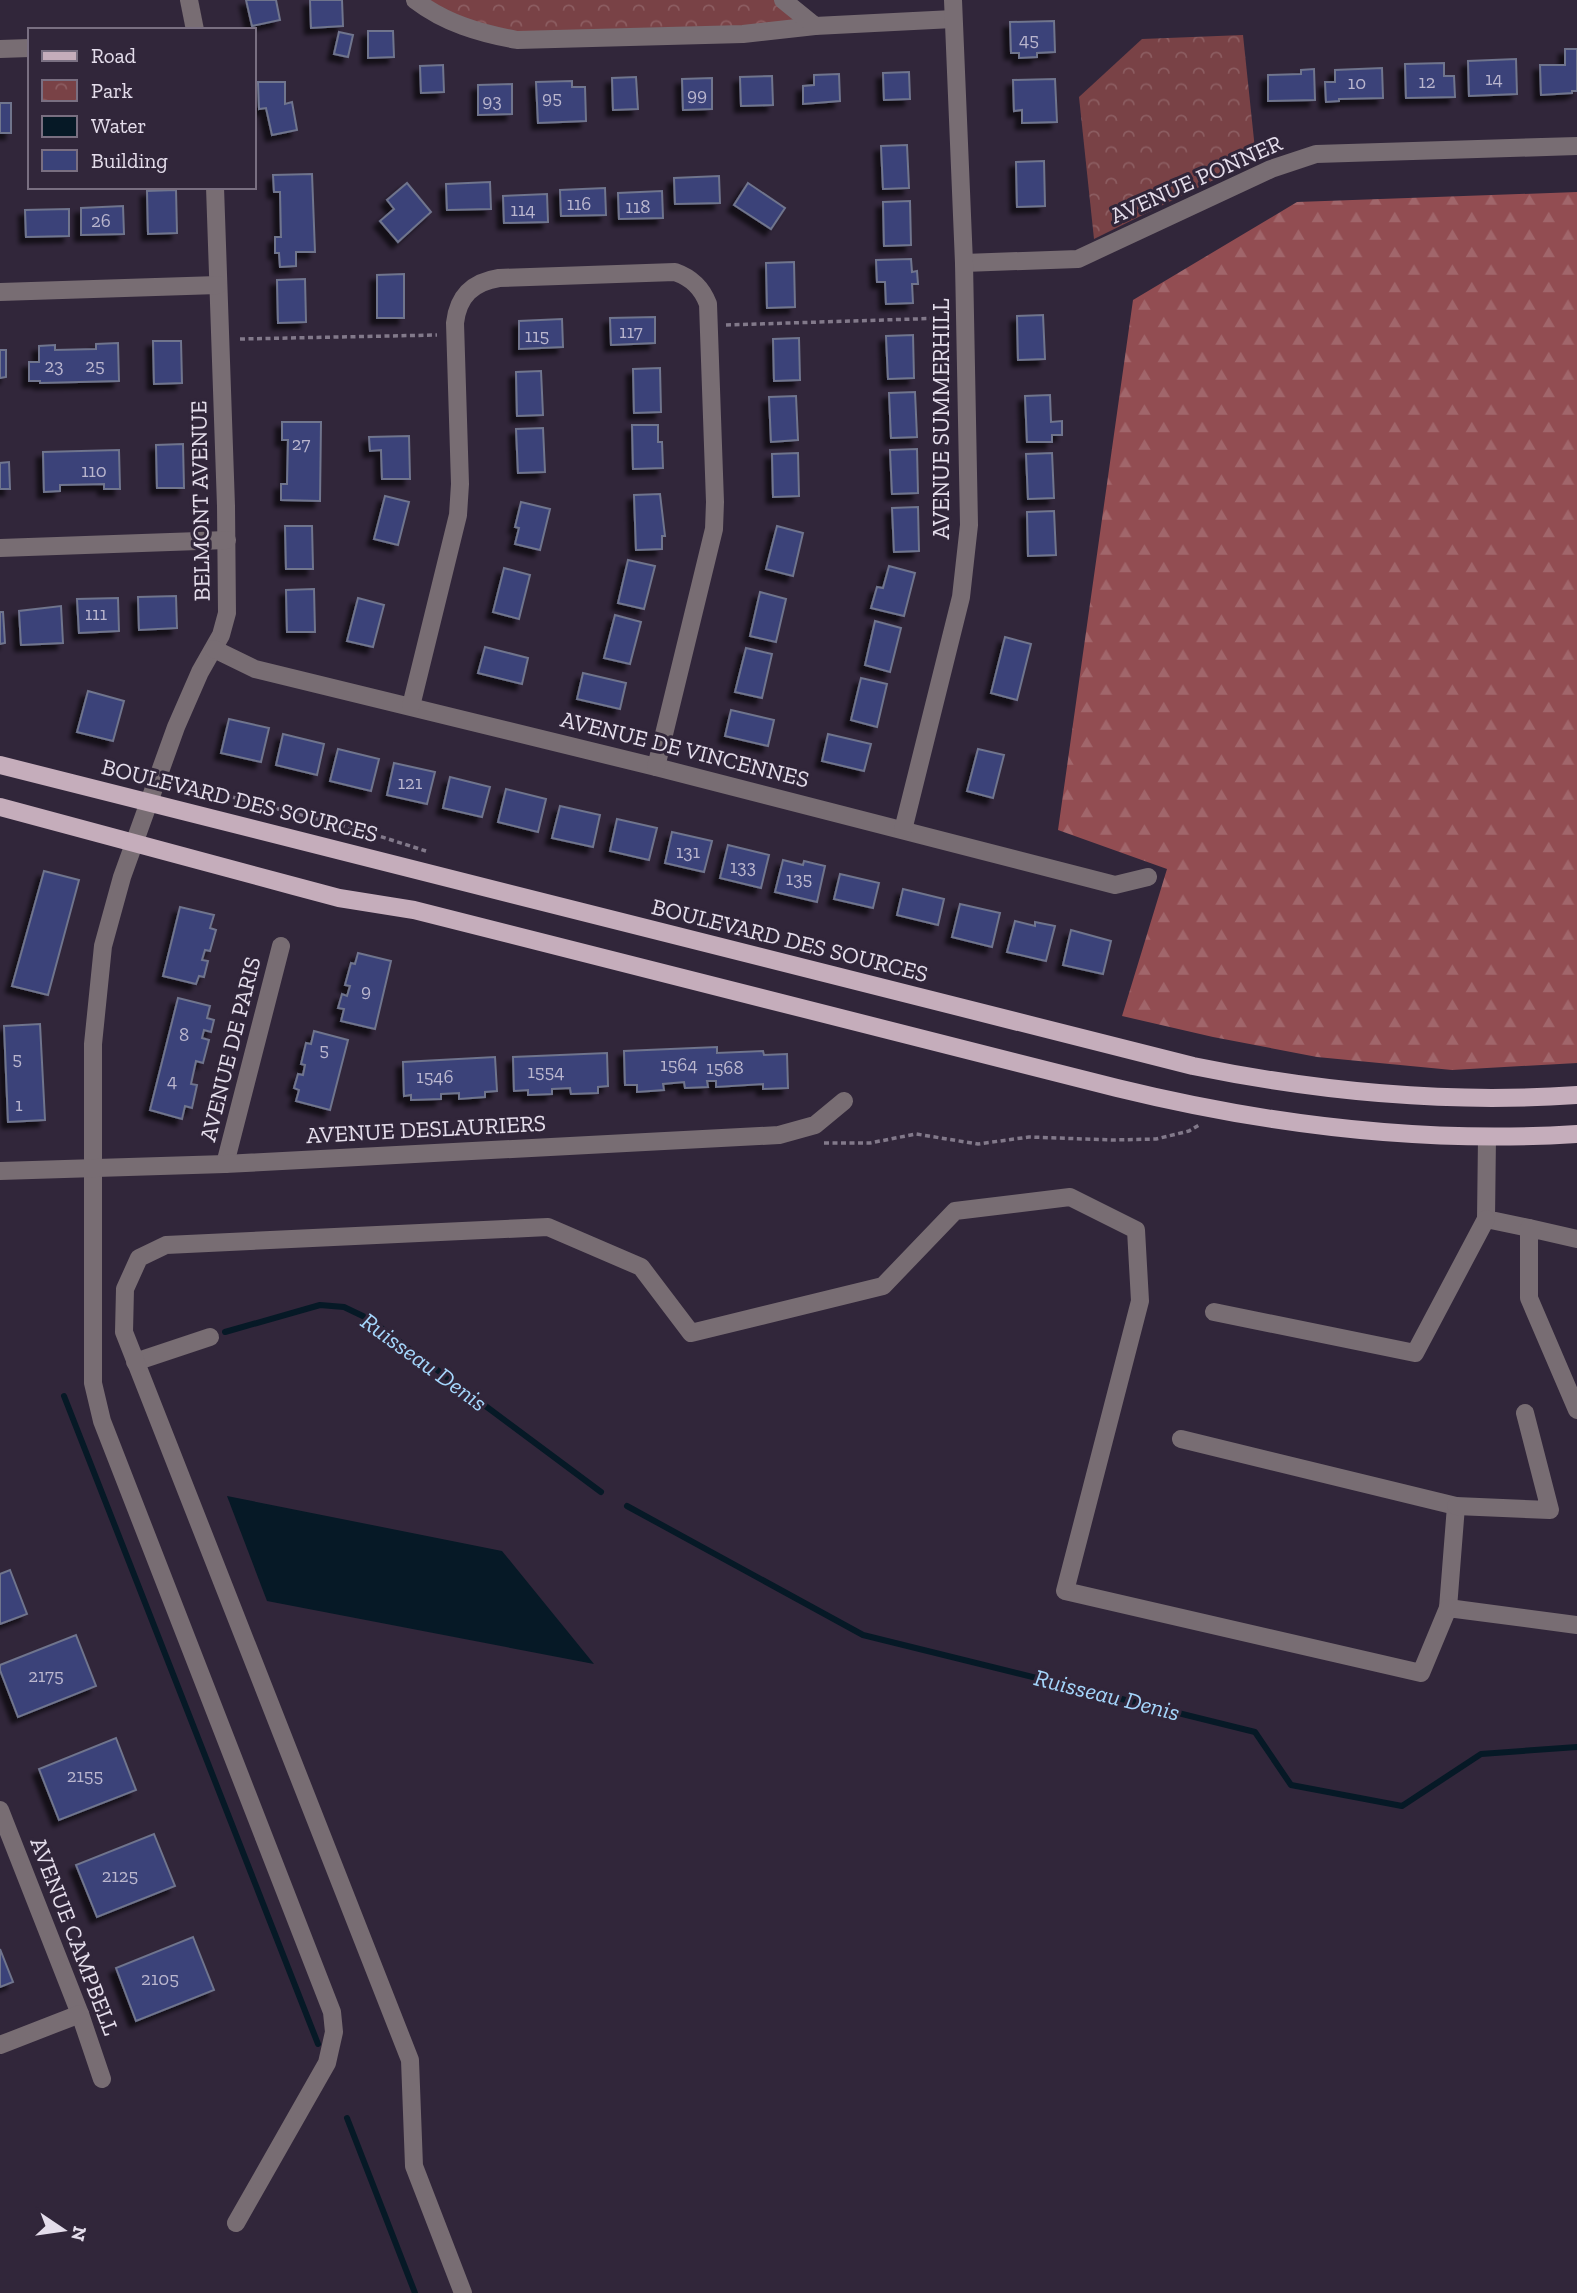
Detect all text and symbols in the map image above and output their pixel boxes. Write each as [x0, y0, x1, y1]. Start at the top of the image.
legend [28, 28, 256, 189]
house number: 45 [1019, 28, 1039, 51]
text: Road [91, 43, 137, 68]
house number: 14 [1485, 67, 1503, 90]
house number: 12 [1418, 70, 1436, 93]
house number: 10 [1348, 71, 1366, 94]
text: Park [91, 78, 133, 103]
house number: 99 [687, 83, 707, 106]
house number: 95 [542, 86, 562, 109]
house number: 93 [482, 89, 502, 112]
text: Water [91, 113, 146, 138]
street label: AVENUE PONNER [1106, 129, 1286, 229]
text: Building [91, 148, 168, 173]
house number: 116 [567, 192, 591, 215]
house number: 118 [626, 195, 650, 218]
house number: 114 [511, 198, 535, 221]
house number: 26 [91, 209, 111, 232]
street label: AVENUE SUMMERHILL [927, 298, 955, 539]
house number: 117 [619, 320, 643, 343]
house number: 115 [525, 324, 549, 347]
house number: 23 [44, 354, 64, 377]
house number: 25 [85, 354, 105, 377]
street label: BELMONT AVENUE [184, 400, 216, 602]
house number: 27 [292, 432, 310, 455]
house number: 110 [81, 459, 107, 482]
house number: 111 [85, 602, 107, 625]
street label: AVENUE DE VINCENNES [558, 705, 812, 793]
street label: BOULEVARD DES SOURCES [99, 752, 381, 848]
house number: 121 [398, 771, 422, 794]
house number: 131 [676, 840, 700, 863]
house number: 133 [730, 855, 756, 878]
house number: 135 [786, 867, 812, 890]
street label: BOULEVARD DES SOURCES [649, 892, 931, 988]
street label: AVENUE DE PARIS [193, 954, 267, 1144]
house number: 9 [361, 979, 371, 1002]
house number: 8 [179, 1023, 189, 1046]
house number: 5 [319, 1038, 329, 1061]
house number: 5 [12, 1047, 22, 1070]
house number: 1564 [660, 1053, 698, 1076]
house number: 1568 [706, 1056, 744, 1079]
house number: 1554 [527, 1060, 565, 1083]
house number: 1546 [416, 1065, 454, 1088]
house number: 4 [167, 1069, 177, 1092]
house number: 1 [15, 1093, 23, 1116]
street label: AVENUE DESLAURIERS [305, 1109, 547, 1149]
water label: Ruisseau Denis [355, 1306, 493, 1417]
water label: Ruisseau Denis [1031, 1662, 1183, 1727]
house number: 2175 [28, 1664, 64, 1687]
house number: 2155 [67, 1764, 103, 1787]
street label: AVENUE CAMPBELL [24, 1833, 126, 2039]
house number: 2125 [102, 1864, 138, 1887]
house number: 2105 [141, 1967, 179, 1990]
north arrow [28, 2195, 98, 2265]
text: N [66, 2224, 92, 2243]

